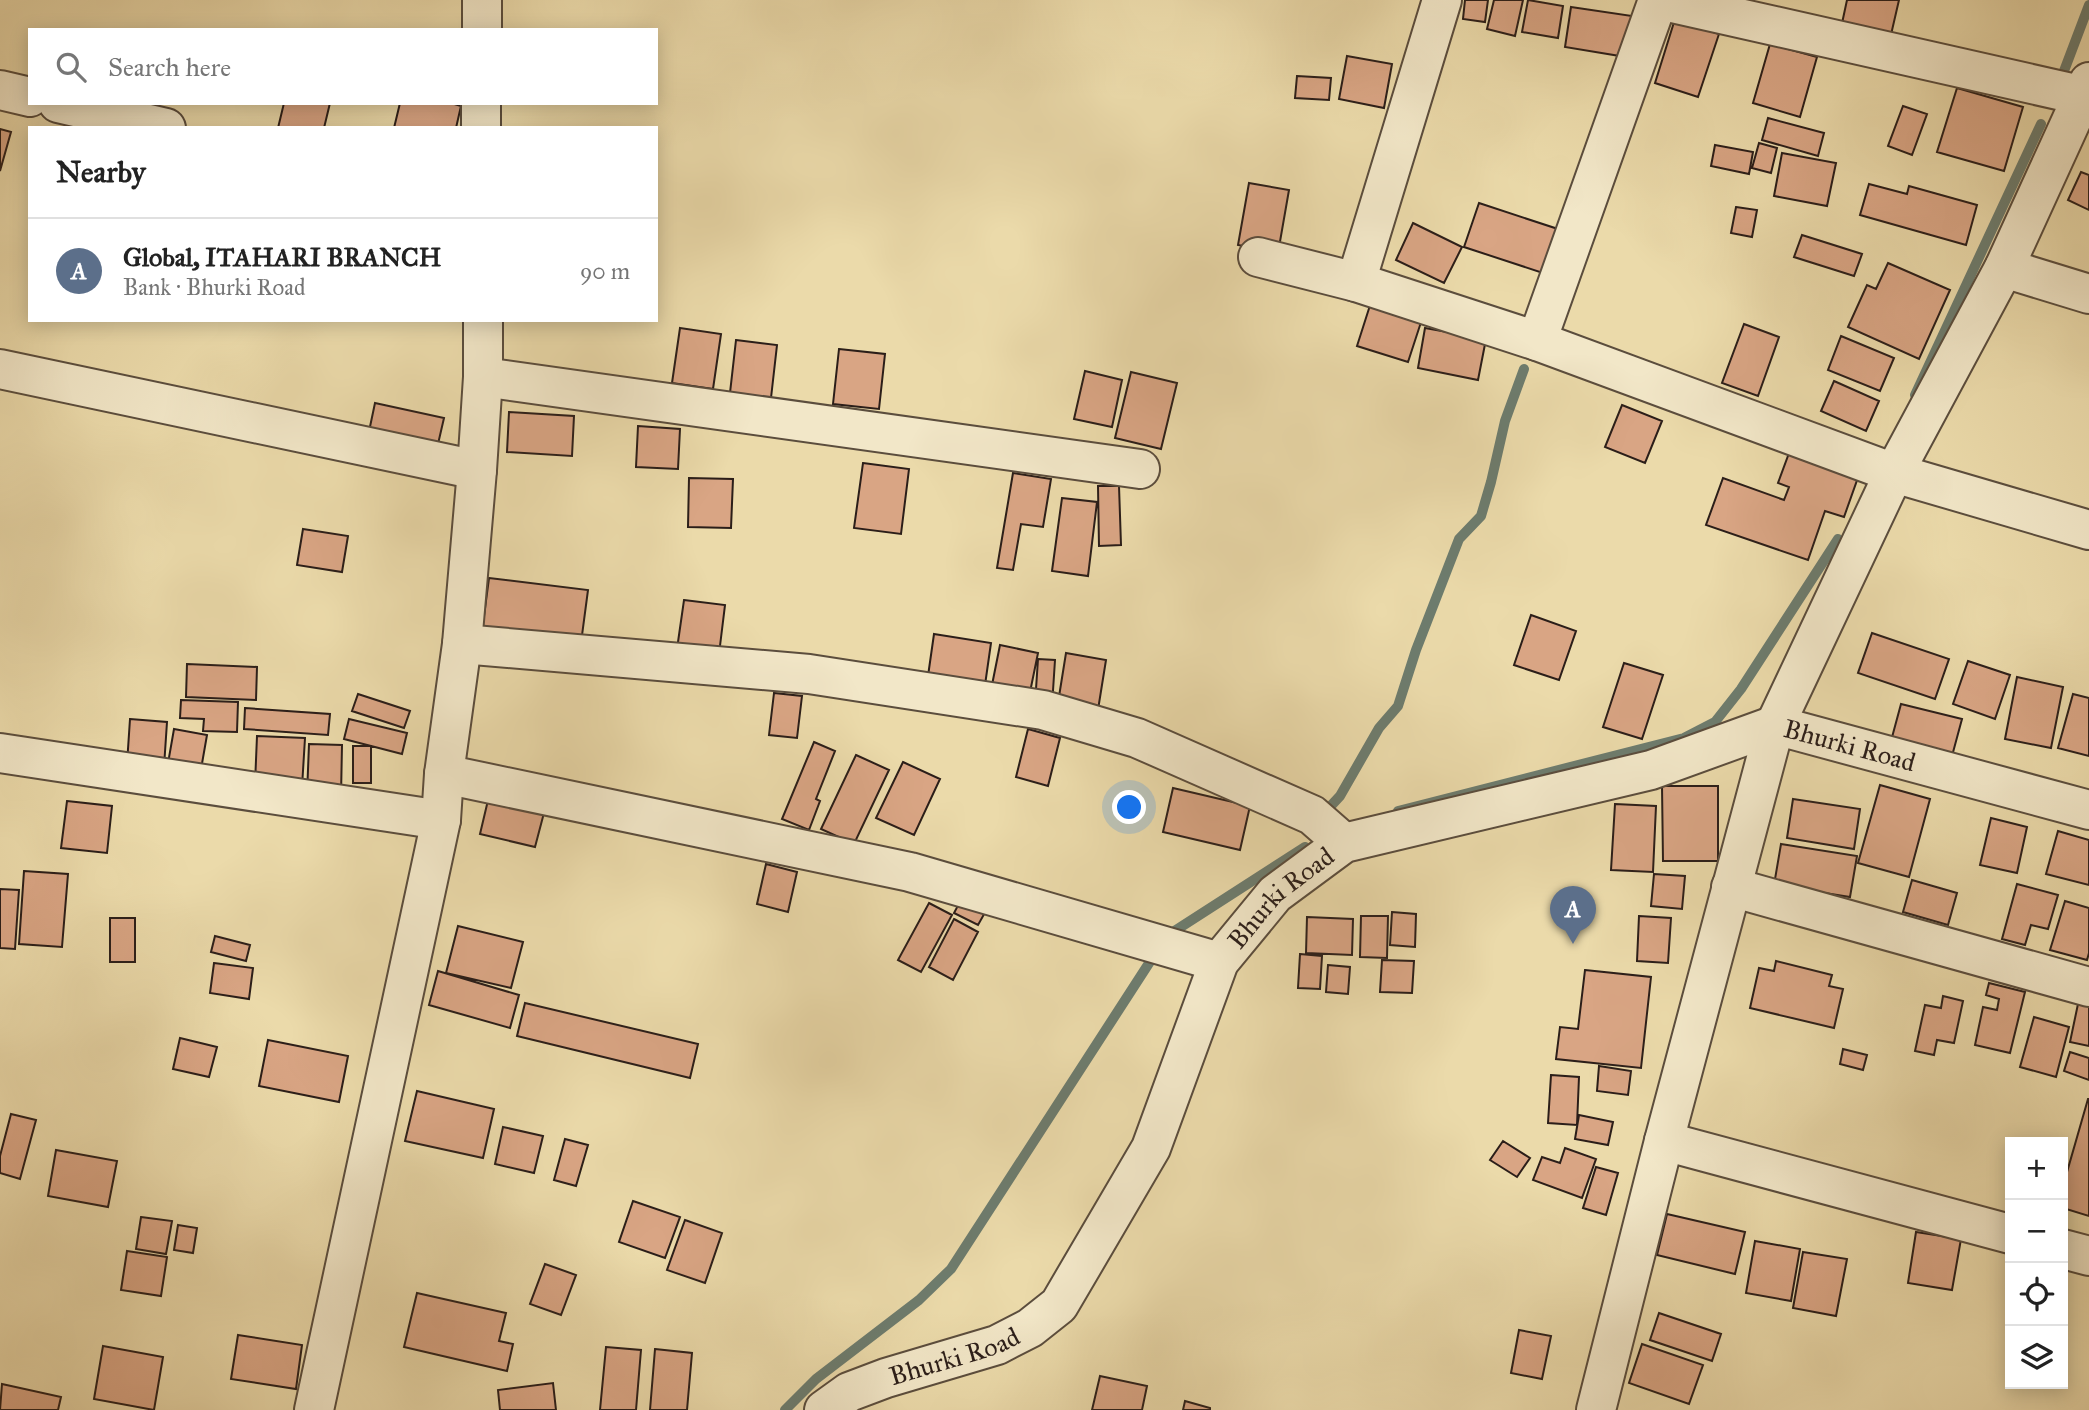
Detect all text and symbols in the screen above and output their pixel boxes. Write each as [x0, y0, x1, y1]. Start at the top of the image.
search box [28, 28, 658, 105]
icon: search [52, 48, 90, 86]
text: Search here [108, 51, 231, 83]
text: Nearby [56, 154, 146, 190]
text: Global, ITAHARI BRANCH [123, 241, 441, 273]
text: A [71, 257, 87, 285]
text: 90 m [580, 257, 630, 285]
text: Bank · Bhurki Road [123, 273, 306, 301]
street label: Bhurki Road [1780, 712, 1919, 778]
your location [1112, 790, 1146, 824]
street label: Bhurki Road [1221, 840, 1340, 955]
pin: A [1550, 886, 1596, 944]
map controls [2005, 1137, 2068, 1389]
button: + [2005, 1137, 2068, 1200]
button: − [2005, 1200, 2068, 1263]
button: locate [2005, 1263, 2068, 1326]
street label: Bhurki Road [885, 1320, 1025, 1392]
button: layers [2005, 1326, 2068, 1389]

